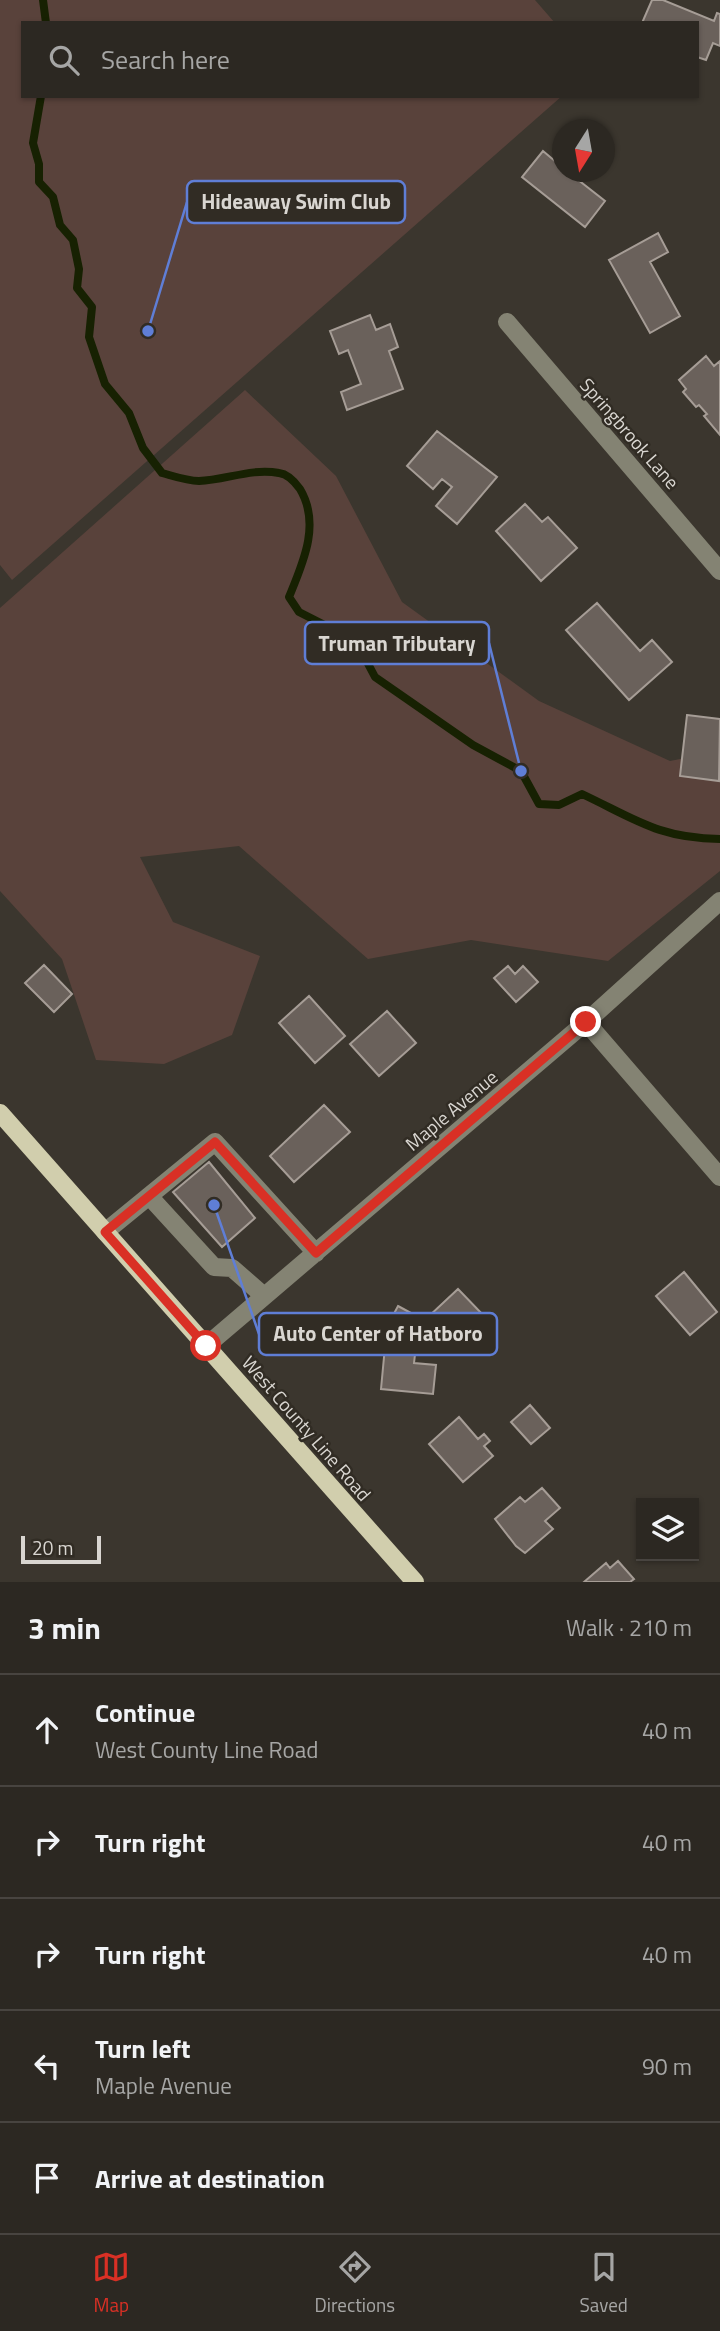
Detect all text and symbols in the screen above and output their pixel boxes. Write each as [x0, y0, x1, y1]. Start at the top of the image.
search box [21, 21, 699, 98]
text: Search here [101, 40, 230, 79]
icon: search [45, 41, 83, 79]
north arrow [552, 119, 615, 182]
callout: Hideaway Swim Club [187, 181, 405, 223]
text: Hideaway Swim Club [201, 185, 391, 217]
street label: Springbrook Lane [573, 371, 687, 495]
callout: Truman Tributary [305, 622, 489, 664]
text: Truman Tributary [319, 627, 476, 659]
route end [570, 1006, 601, 1037]
street label: Maple Avenue [398, 1063, 504, 1157]
callout: Auto Center of Hatboro [259, 1313, 497, 1355]
text: Auto Center of Hatboro [273, 1317, 483, 1349]
route start [190, 1330, 221, 1361]
street label: West County Line Road [236, 1349, 378, 1507]
map controls [636, 1498, 699, 1561]
button: layers [636, 1498, 699, 1561]
scale bar [21, 1533, 102, 1565]
text: 20 m [32, 1533, 73, 1562]
text: 3 min [28, 1605, 101, 1651]
text: Walk · 210 m [566, 1610, 692, 1645]
text: Continue [95, 1693, 195, 1732]
icon: ahead [28, 1711, 66, 1749]
text: 40 m [642, 1713, 692, 1748]
text: West County Line Road [95, 1732, 318, 1767]
icon: right [28, 1823, 66, 1861]
text: Turn right [95, 1823, 206, 1862]
text: 40 m [642, 1825, 692, 1860]
icon: right [28, 1935, 66, 1973]
text: Turn right [95, 1935, 206, 1974]
text: 40 m [642, 1937, 692, 1972]
text: Turn left [95, 2029, 190, 2068]
icon: left [28, 2047, 66, 2085]
text: 90 m [642, 2049, 692, 2084]
text: Maple Avenue [95, 2068, 232, 2103]
icon: arrive [28, 2159, 66, 2197]
text: Arrive at destination [95, 2159, 325, 2198]
tab: Map [92, 2248, 130, 2319]
tab: Directions [315, 2248, 395, 2319]
tab: Saved [579, 2248, 628, 2319]

